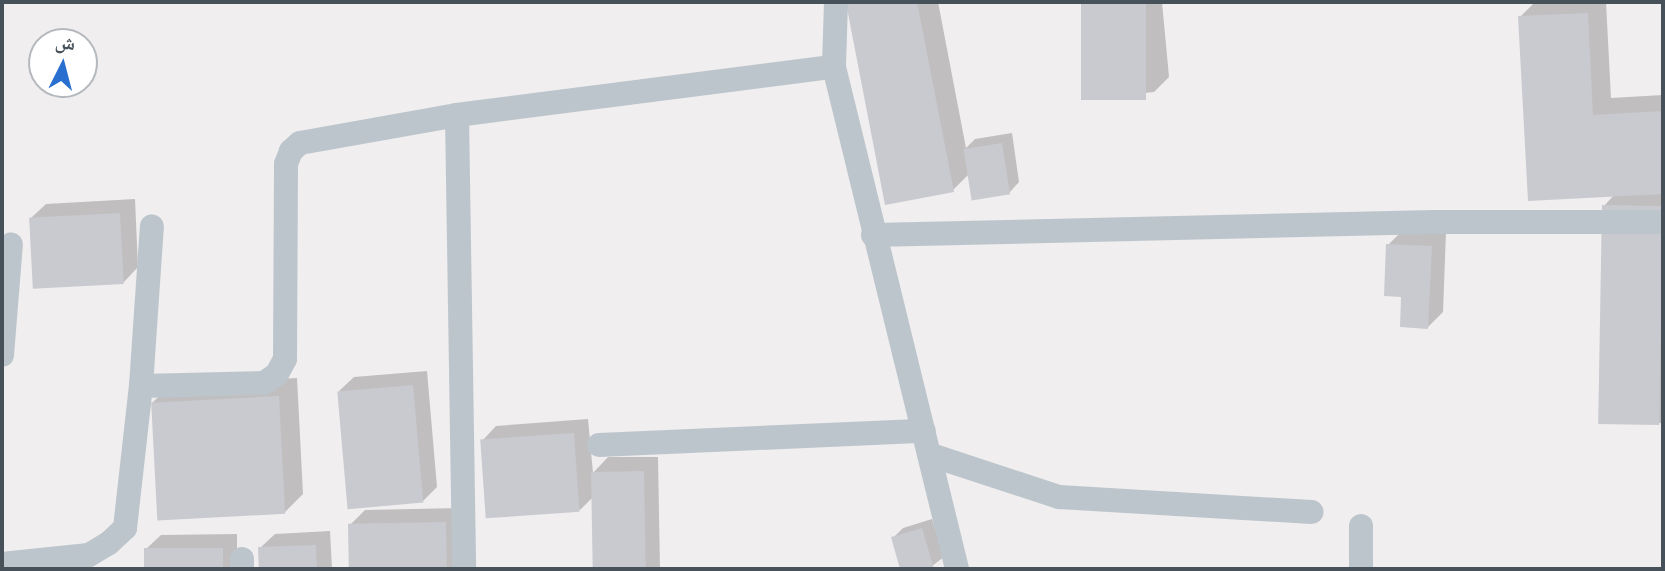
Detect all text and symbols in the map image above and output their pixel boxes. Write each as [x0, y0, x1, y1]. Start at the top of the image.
north arrow [28, 28, 98, 98]
text: ش [54, 29, 76, 58]

